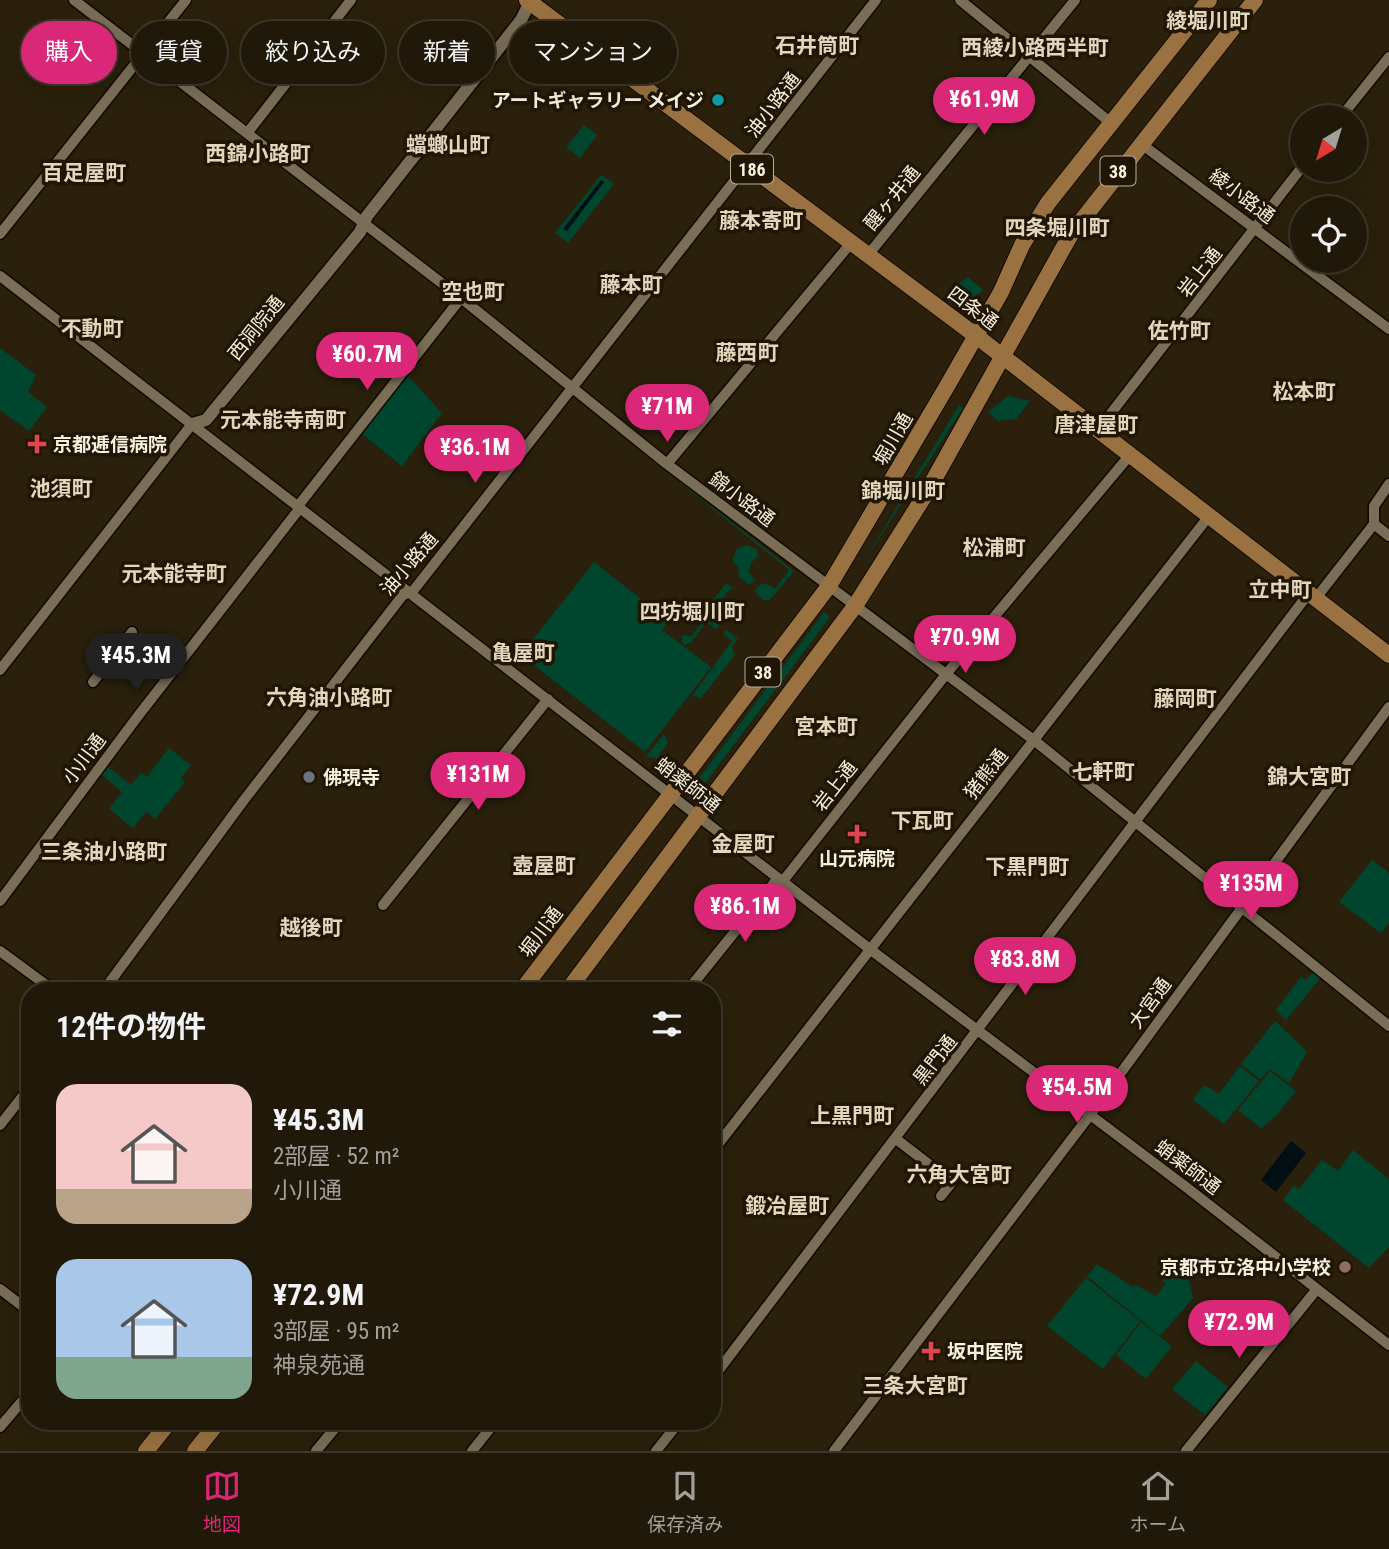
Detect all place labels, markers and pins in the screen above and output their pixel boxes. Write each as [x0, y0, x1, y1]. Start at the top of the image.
pin: ¥61.9M [927, 78, 1041, 137]
place label: アートギャラリー メイジ [492, 89, 704, 112]
marker: アートギャラリー メイジ [710, 92, 726, 108]
pin: ¥60.7M [310, 332, 424, 392]
pin: ¥71M [626, 384, 708, 444]
pin: ¥36.1M [418, 426, 532, 485]
place label: 京都逓信病院 [53, 433, 167, 456]
marker: 京都逓信病院 [27, 434, 47, 454]
pin: ¥70.9M [908, 616, 1022, 675]
pin: ¥45.3M [79, 634, 193, 693]
pin: ¥131M [429, 752, 527, 812]
place label: 佛現寺 [323, 766, 380, 789]
marker: 佛現寺 [301, 769, 317, 785]
marker: 山元病院 [847, 824, 867, 844]
place label: 山元病院 [819, 847, 895, 870]
pin: ¥135M [1202, 862, 1300, 921]
pin: ¥86.1M [688, 884, 802, 944]
pin: ¥83.8M [968, 937, 1082, 997]
pin: ¥54.5M [1020, 1066, 1134, 1125]
place label: 京都市立洛中小学校 [1160, 1256, 1331, 1279]
marker: 京都市立洛中小学校 [1337, 1259, 1353, 1275]
pin: ¥72.9M [1182, 1300, 1296, 1360]
place label: 坂中医院 [947, 1340, 1023, 1363]
marker: 坂中医院 [921, 1341, 941, 1361]

